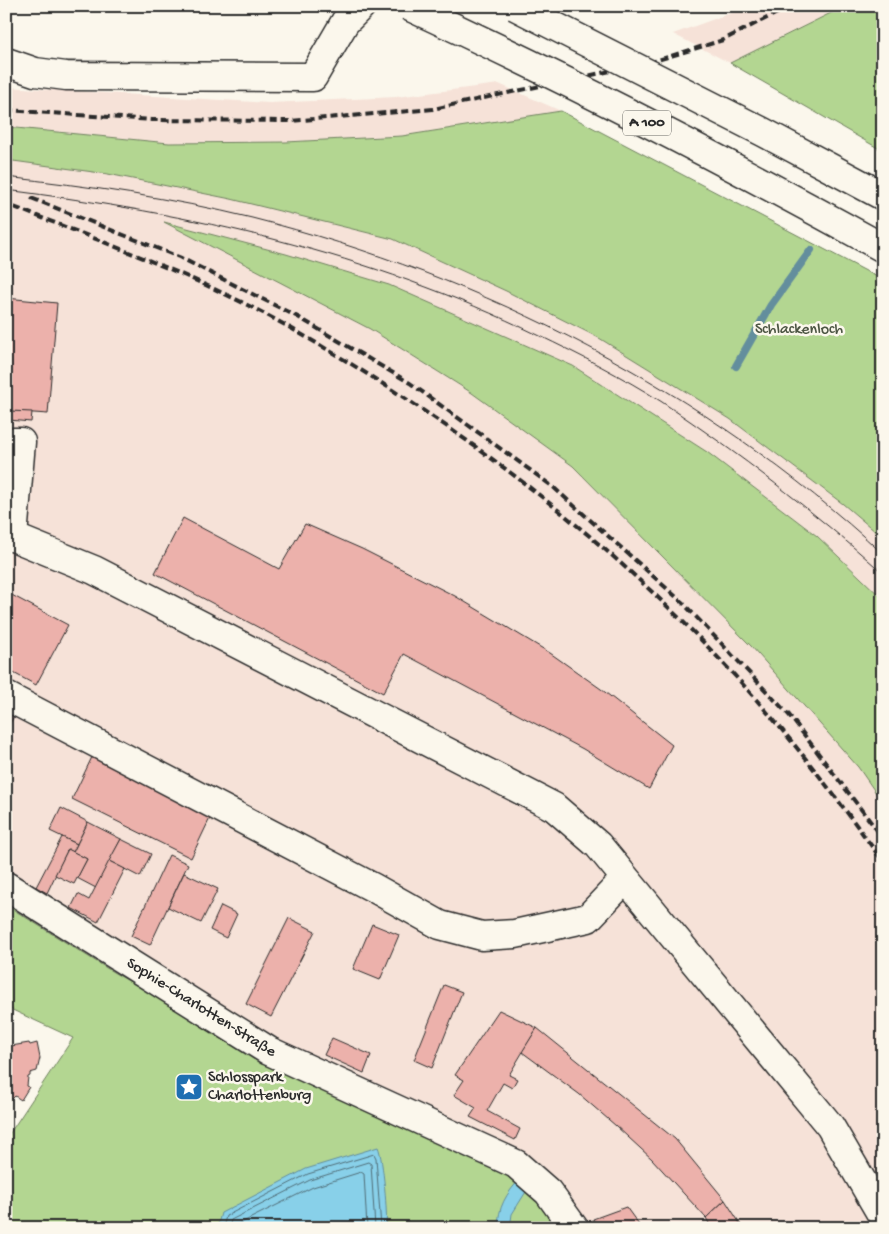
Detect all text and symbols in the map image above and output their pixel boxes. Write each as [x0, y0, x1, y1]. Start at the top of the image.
road number: A 100 [623, 110, 671, 136]
park label: Schlackenloch [755, 321, 843, 340]
street label: Sophie-Charlotten-Straße [122, 954, 279, 1062]
place label: Schlosspark Charlottenburg [208, 1069, 311, 1106]
place icon: Schlosspark Charlottenburg [174, 1072, 204, 1102]

